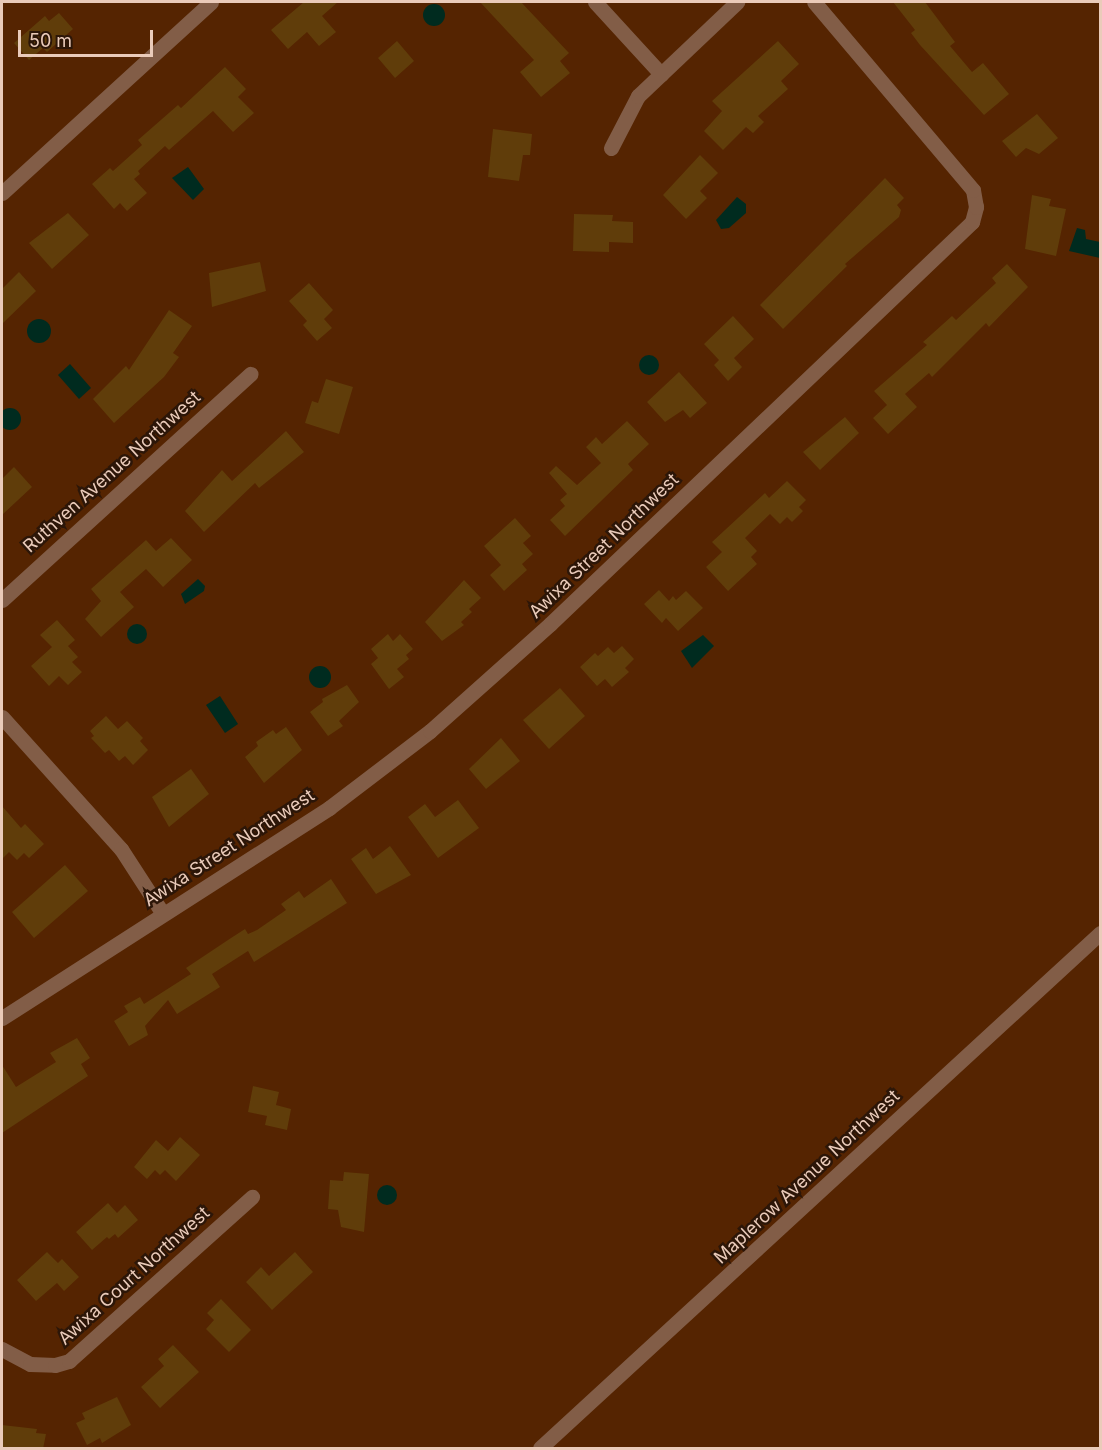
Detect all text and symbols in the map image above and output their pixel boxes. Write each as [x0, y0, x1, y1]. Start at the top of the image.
scale bar [21, 18, 156, 56]
text: 50 m [29, 30, 72, 51]
street label: Ruthven Avenue Northwest [19, 387, 205, 557]
street label: Awixa Street Northwest [525, 469, 683, 623]
street label: Awixa Street Northwest [140, 785, 318, 911]
street label: Maplerow Avenue Northwest [710, 1085, 904, 1269]
street label: Awixa Court Northwest [54, 1202, 214, 1350]

